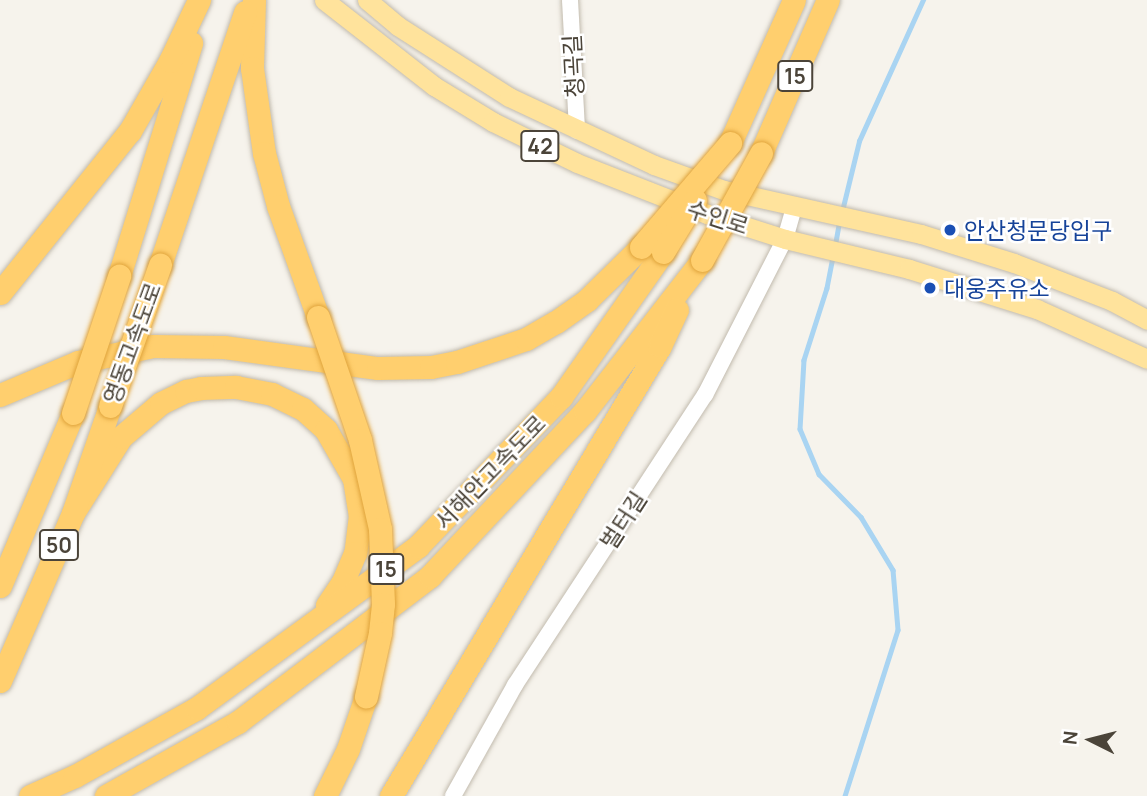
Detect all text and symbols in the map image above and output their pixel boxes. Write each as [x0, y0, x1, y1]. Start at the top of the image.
street label: 청곡길 [558, 34, 588, 98]
road number: 15 [776, 58, 814, 94]
road number: 42 [519, 128, 561, 164]
street label: 수인로 [684, 194, 752, 240]
place label: 안산청문당입구 [964, 216, 1112, 244]
marker: 안산청문당입구 [942, 222, 958, 238]
place label: 대웅주유소 [944, 274, 1050, 302]
street label: 영동고속도로 [97, 279, 167, 407]
marker: 대웅주유소 [922, 280, 938, 296]
street label: 서해안고속도로 [429, 409, 551, 535]
street label: 벌터길 [594, 486, 652, 554]
road number: 50 [38, 528, 80, 562]
road number: 15 [367, 552, 405, 586]
north arrow [1056, 705, 1126, 775]
text: N [1056, 730, 1084, 746]

